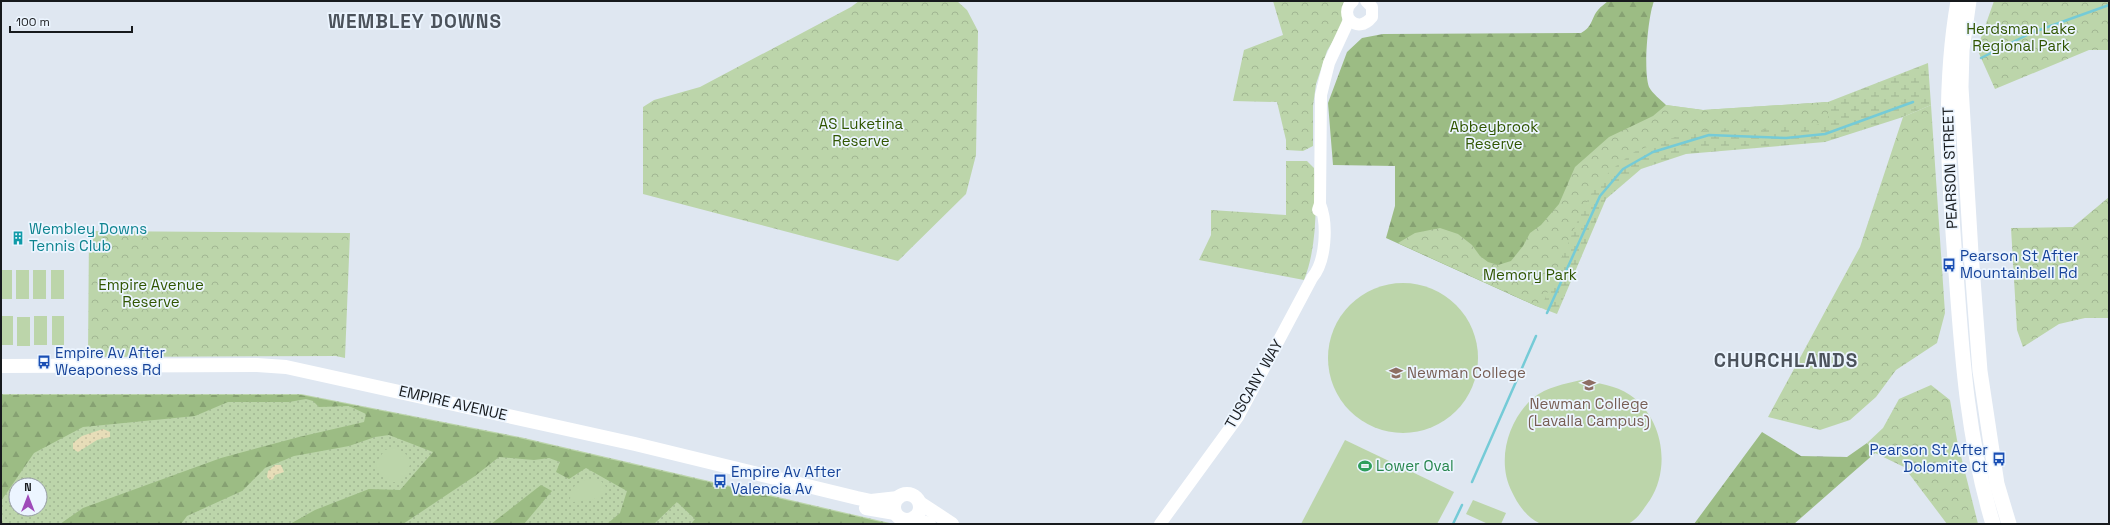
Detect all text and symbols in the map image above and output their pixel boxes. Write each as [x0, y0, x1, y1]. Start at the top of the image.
scale bar [10, 8, 132, 34]
district label: WEMBLEY DOWNS [328, 9, 502, 34]
text: 100 m [16, 14, 50, 30]
park label: Herdsman Lake Regional Park [1966, 19, 2076, 55]
street label: PEARSON STREET [1938, 106, 1961, 229]
park label: AS Luketina Reserve [819, 114, 904, 150]
park label: Abbeybrook Reserve [1450, 117, 1538, 153]
place label: Wembley Downs Tennis Club [29, 219, 147, 255]
building icon: Wembley Downs Tennis Club [10, 230, 26, 246]
place label: Pearson St After Mountainbell Rd [1960, 246, 2079, 282]
bus stop icon: Pearson St After Mountainbell Rd [1941, 257, 1957, 273]
park label: Memory Park [1483, 265, 1577, 284]
park label: Empire Avenue Reserve [98, 275, 204, 311]
street label: TUSCANY WAY [1220, 336, 1287, 432]
place label: Empire Av After Weaponess Rd [55, 343, 166, 379]
district label: CHURCHLANDS [1714, 348, 1858, 373]
bus stop icon: Empire Av After Weaponess Rd [36, 354, 52, 370]
place label: Newman College [1407, 363, 1526, 382]
school or university icon: Newman College [1388, 365, 1404, 381]
school or university icon: Newman College (Lavalla Campus) [1581, 377, 1597, 393]
street label: EMPIRE AVENUE [397, 381, 509, 424]
place label: Newman College (Lavalla Campus) [1528, 394, 1650, 431]
place label: Pearson St After Dolomite Ct [1870, 440, 1988, 476]
bus stop icon: Pearson St After Dolomite Ct [1991, 451, 2007, 467]
place label: Lower Oval [1376, 456, 1454, 475]
sports icon: Lower Oval [1357, 458, 1373, 474]
place label: Empire Av After Valencia Av [731, 462, 842, 498]
bus stop icon: Empire Av After Valencia Av [712, 473, 728, 489]
north arrow [8, 477, 48, 517]
text: N [24, 480, 32, 494]

